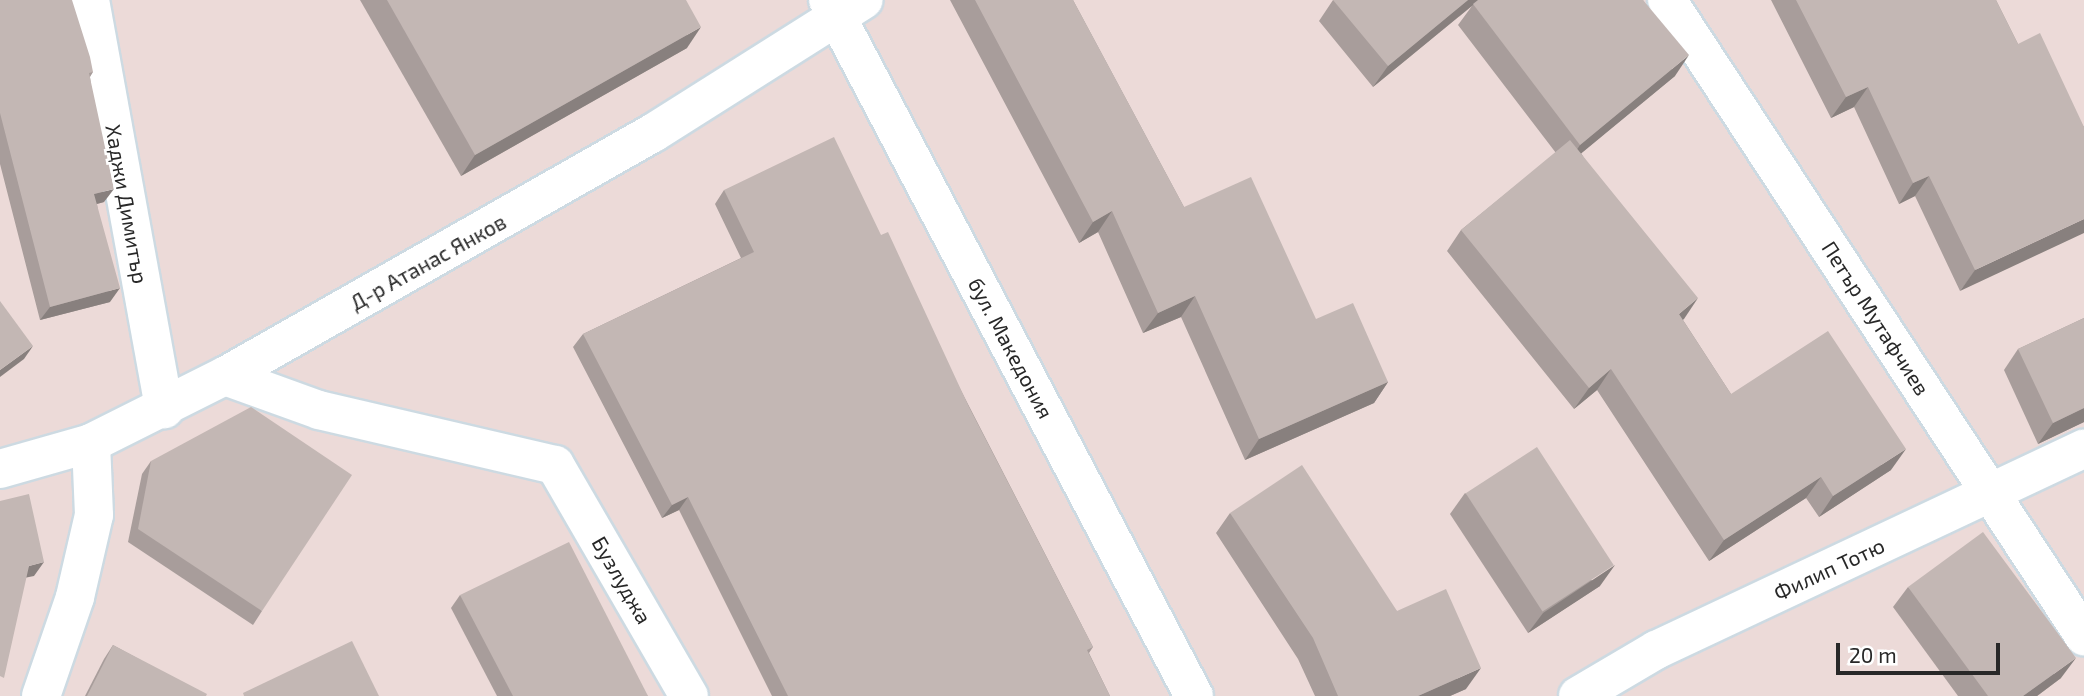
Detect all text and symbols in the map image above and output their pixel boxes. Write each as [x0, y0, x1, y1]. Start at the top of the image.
street label: Хаджи Димитър [101, 122, 153, 286]
street label: Д-р Атанас Янков [346, 209, 510, 315]
street label: Петър Мутафчиев [1817, 236, 1935, 400]
street label: бул. Македония [963, 273, 1059, 423]
street label: Бузлуджа [587, 532, 657, 628]
street label: Филип Тотю [1770, 532, 1888, 606]
scale bar [1839, 630, 2004, 674]
text: 20 m [1849, 642, 1897, 667]

